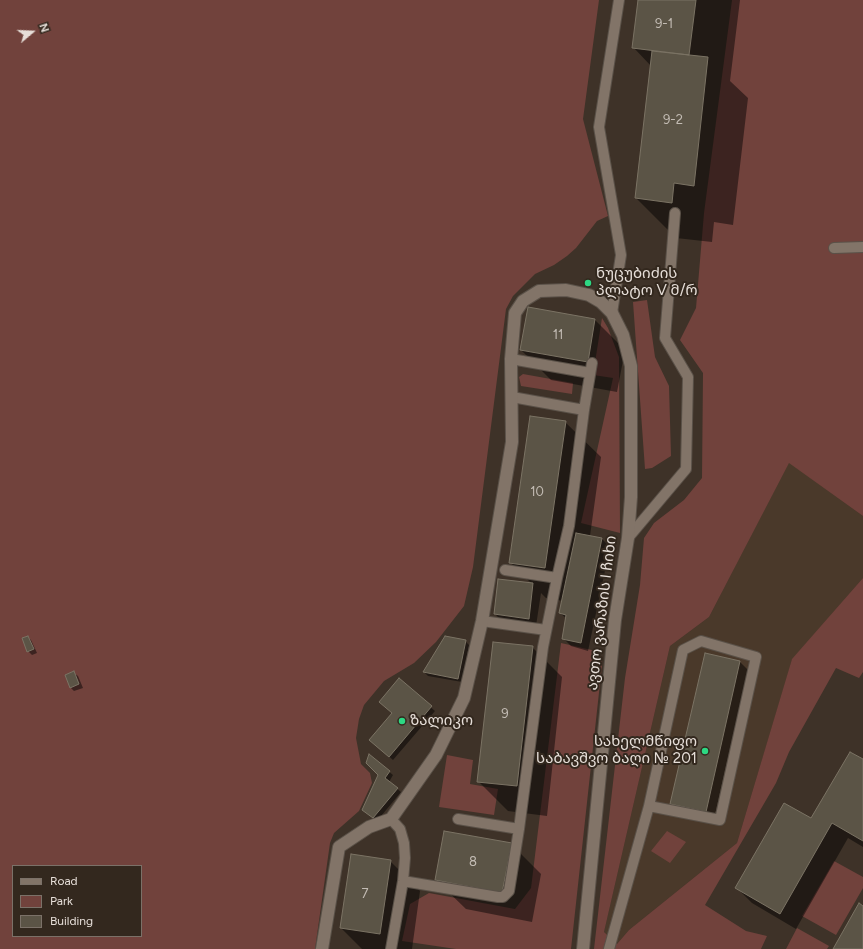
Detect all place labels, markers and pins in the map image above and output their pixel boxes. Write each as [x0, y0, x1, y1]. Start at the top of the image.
place label: ნუცუბიძის პლატო V მ/რ [596, 265, 698, 300]
marker: ნუცუბიძის პლატო V მ/რ [583, 278, 593, 288]
place label: ზალიკო [410, 712, 473, 730]
marker: ზალიკო [397, 716, 407, 726]
place label: სახელმწიფო საბავშვო ბაღი № 201 [536, 733, 697, 768]
marker: სახელმწიფო საბავშვო ბაღი № 201 [700, 746, 710, 756]

